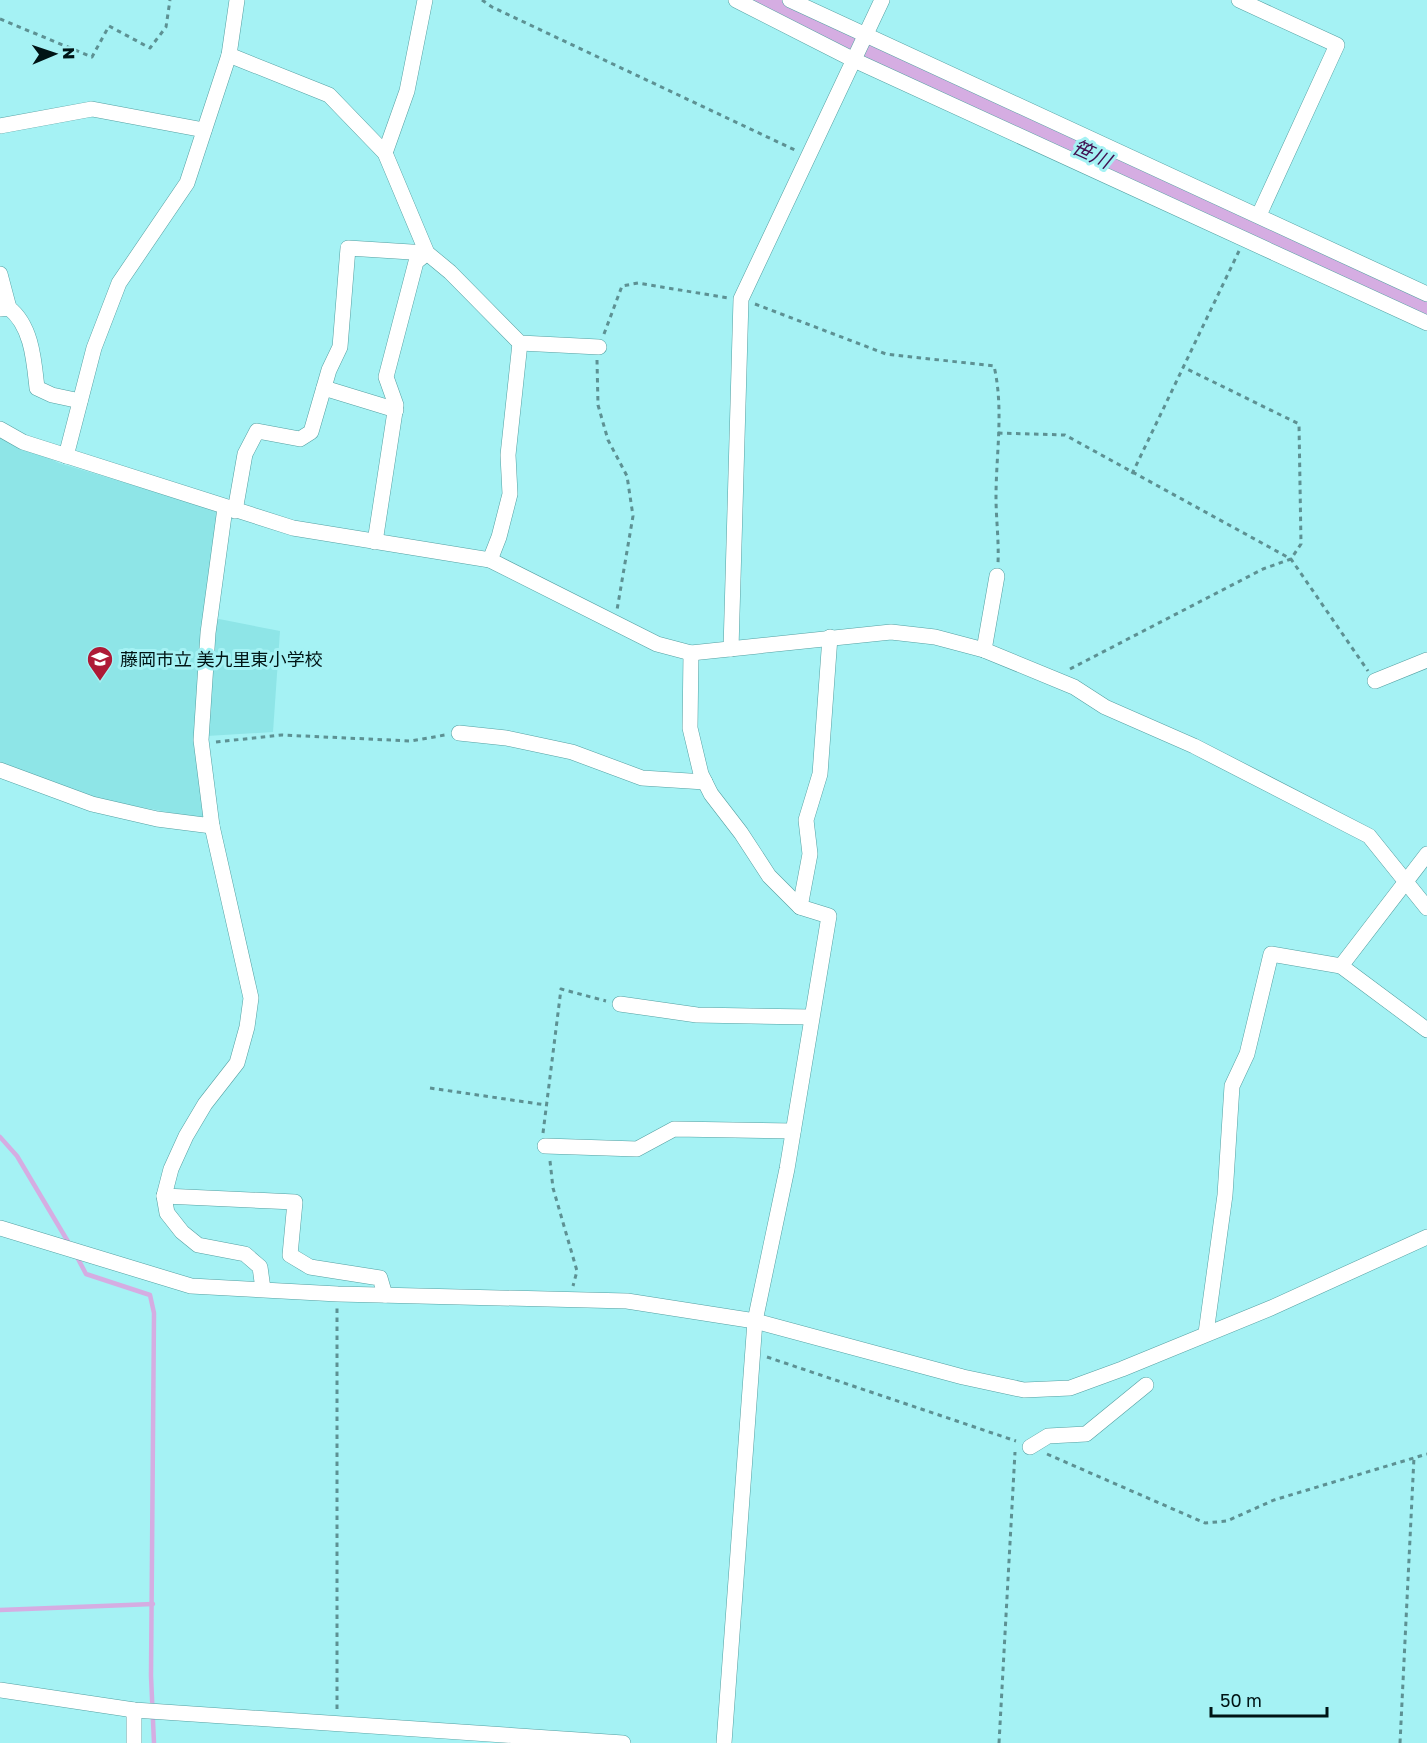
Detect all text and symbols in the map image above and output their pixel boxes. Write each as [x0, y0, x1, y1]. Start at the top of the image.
north arrow [24, 24, 84, 84]
text: N [59, 47, 79, 60]
water label: 笹川 [1069, 134, 1117, 173]
school or university icon: 藤岡市立 美九里東小学校 [85, 644, 115, 682]
place label: 藤岡市立 美九里東小学校 [120, 648, 323, 670]
scale bar [1211, 1680, 1326, 1718]
text: 50 m [1220, 1689, 1262, 1711]

